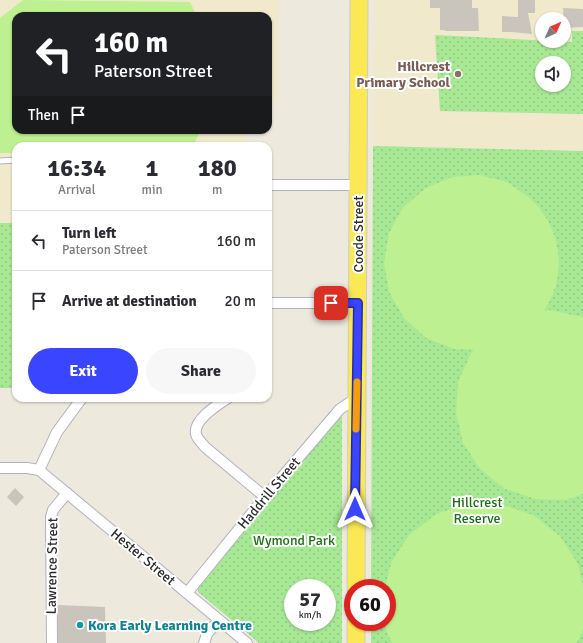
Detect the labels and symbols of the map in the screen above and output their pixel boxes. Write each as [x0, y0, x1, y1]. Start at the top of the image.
north arrow [535, 12, 571, 48]
place label: Hillcrest Primary School [356, 58, 451, 91]
marker: Hillcrest Primary School [453, 69, 463, 79]
street label: Coode Street [350, 195, 367, 272]
pin [314, 286, 348, 320]
street label: Haddrill Street [234, 454, 304, 532]
position arrow [334, 488, 376, 530]
park label: Hillcrest Reserve [452, 494, 502, 527]
street label: Lawrence Street [43, 517, 61, 615]
street label: Hester Street [107, 525, 179, 589]
park label: Wymond Park [253, 532, 335, 549]
speed limit sign: 60 [344, 579, 396, 631]
place label: Kora Early Learning Centre [88, 617, 252, 634]
marker: Kora Early Learning Centre [75, 620, 85, 630]

